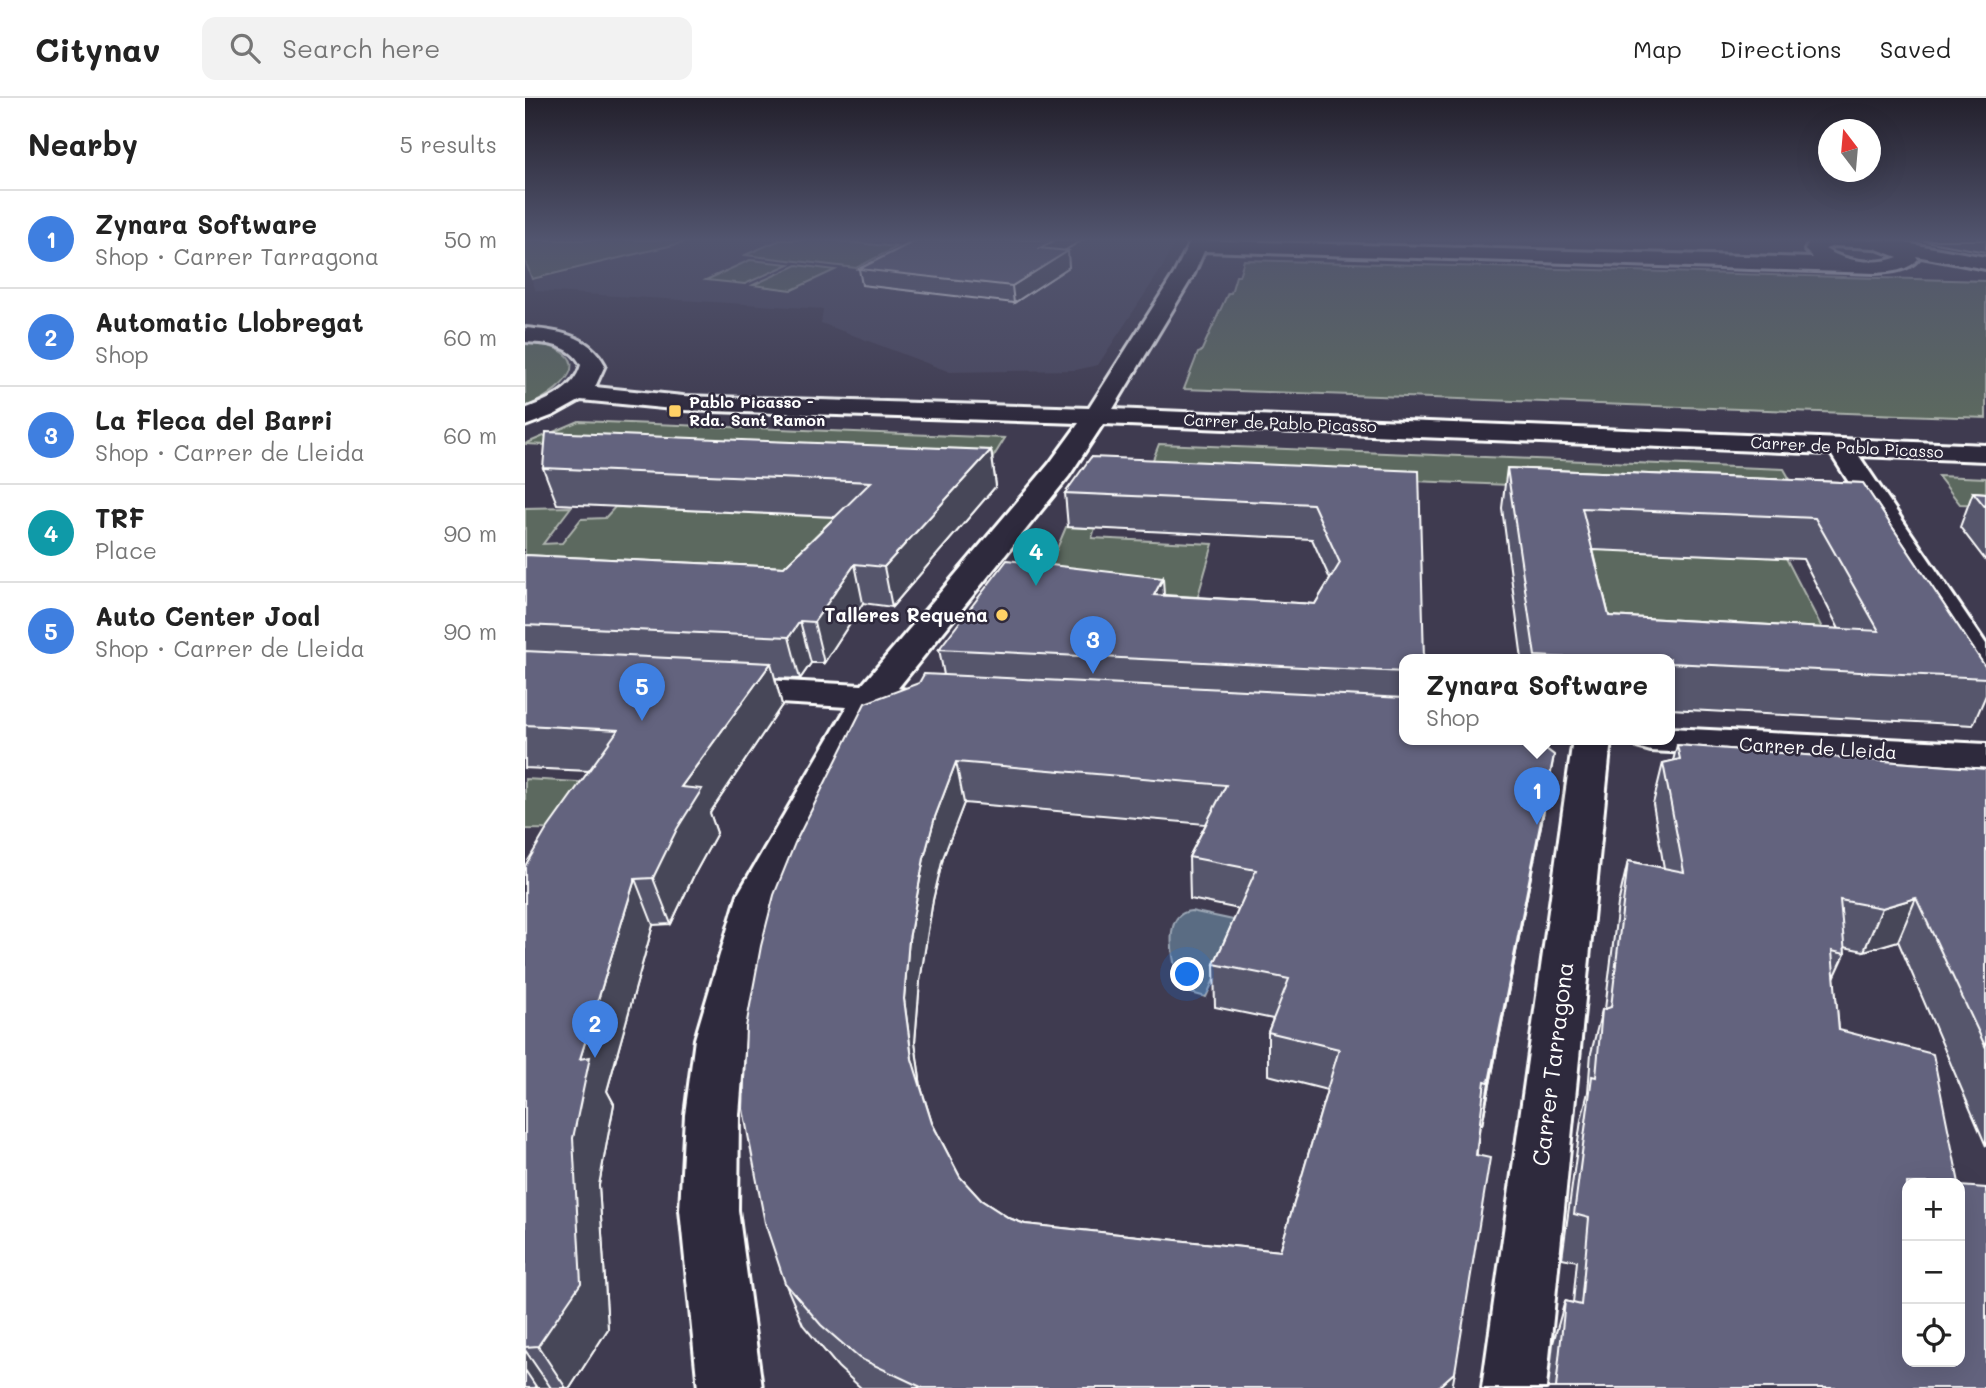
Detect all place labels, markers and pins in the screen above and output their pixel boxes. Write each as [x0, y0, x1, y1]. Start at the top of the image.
place label: Pablo Picasso - Rda. Sant Ramon [689, 391, 825, 430]
marker: Pablo Picasso - Rda. Sant Ramon [667, 403, 683, 419]
pin: 4 [1013, 528, 1059, 586]
place label: Talleres Requena [824, 602, 988, 627]
marker: Talleres Requena [994, 607, 1010, 623]
pin: 3 [1070, 616, 1116, 674]
pin: 5 [619, 663, 665, 721]
pin: 1 [1514, 767, 1560, 825]
pin: 2 [572, 1000, 618, 1058]

